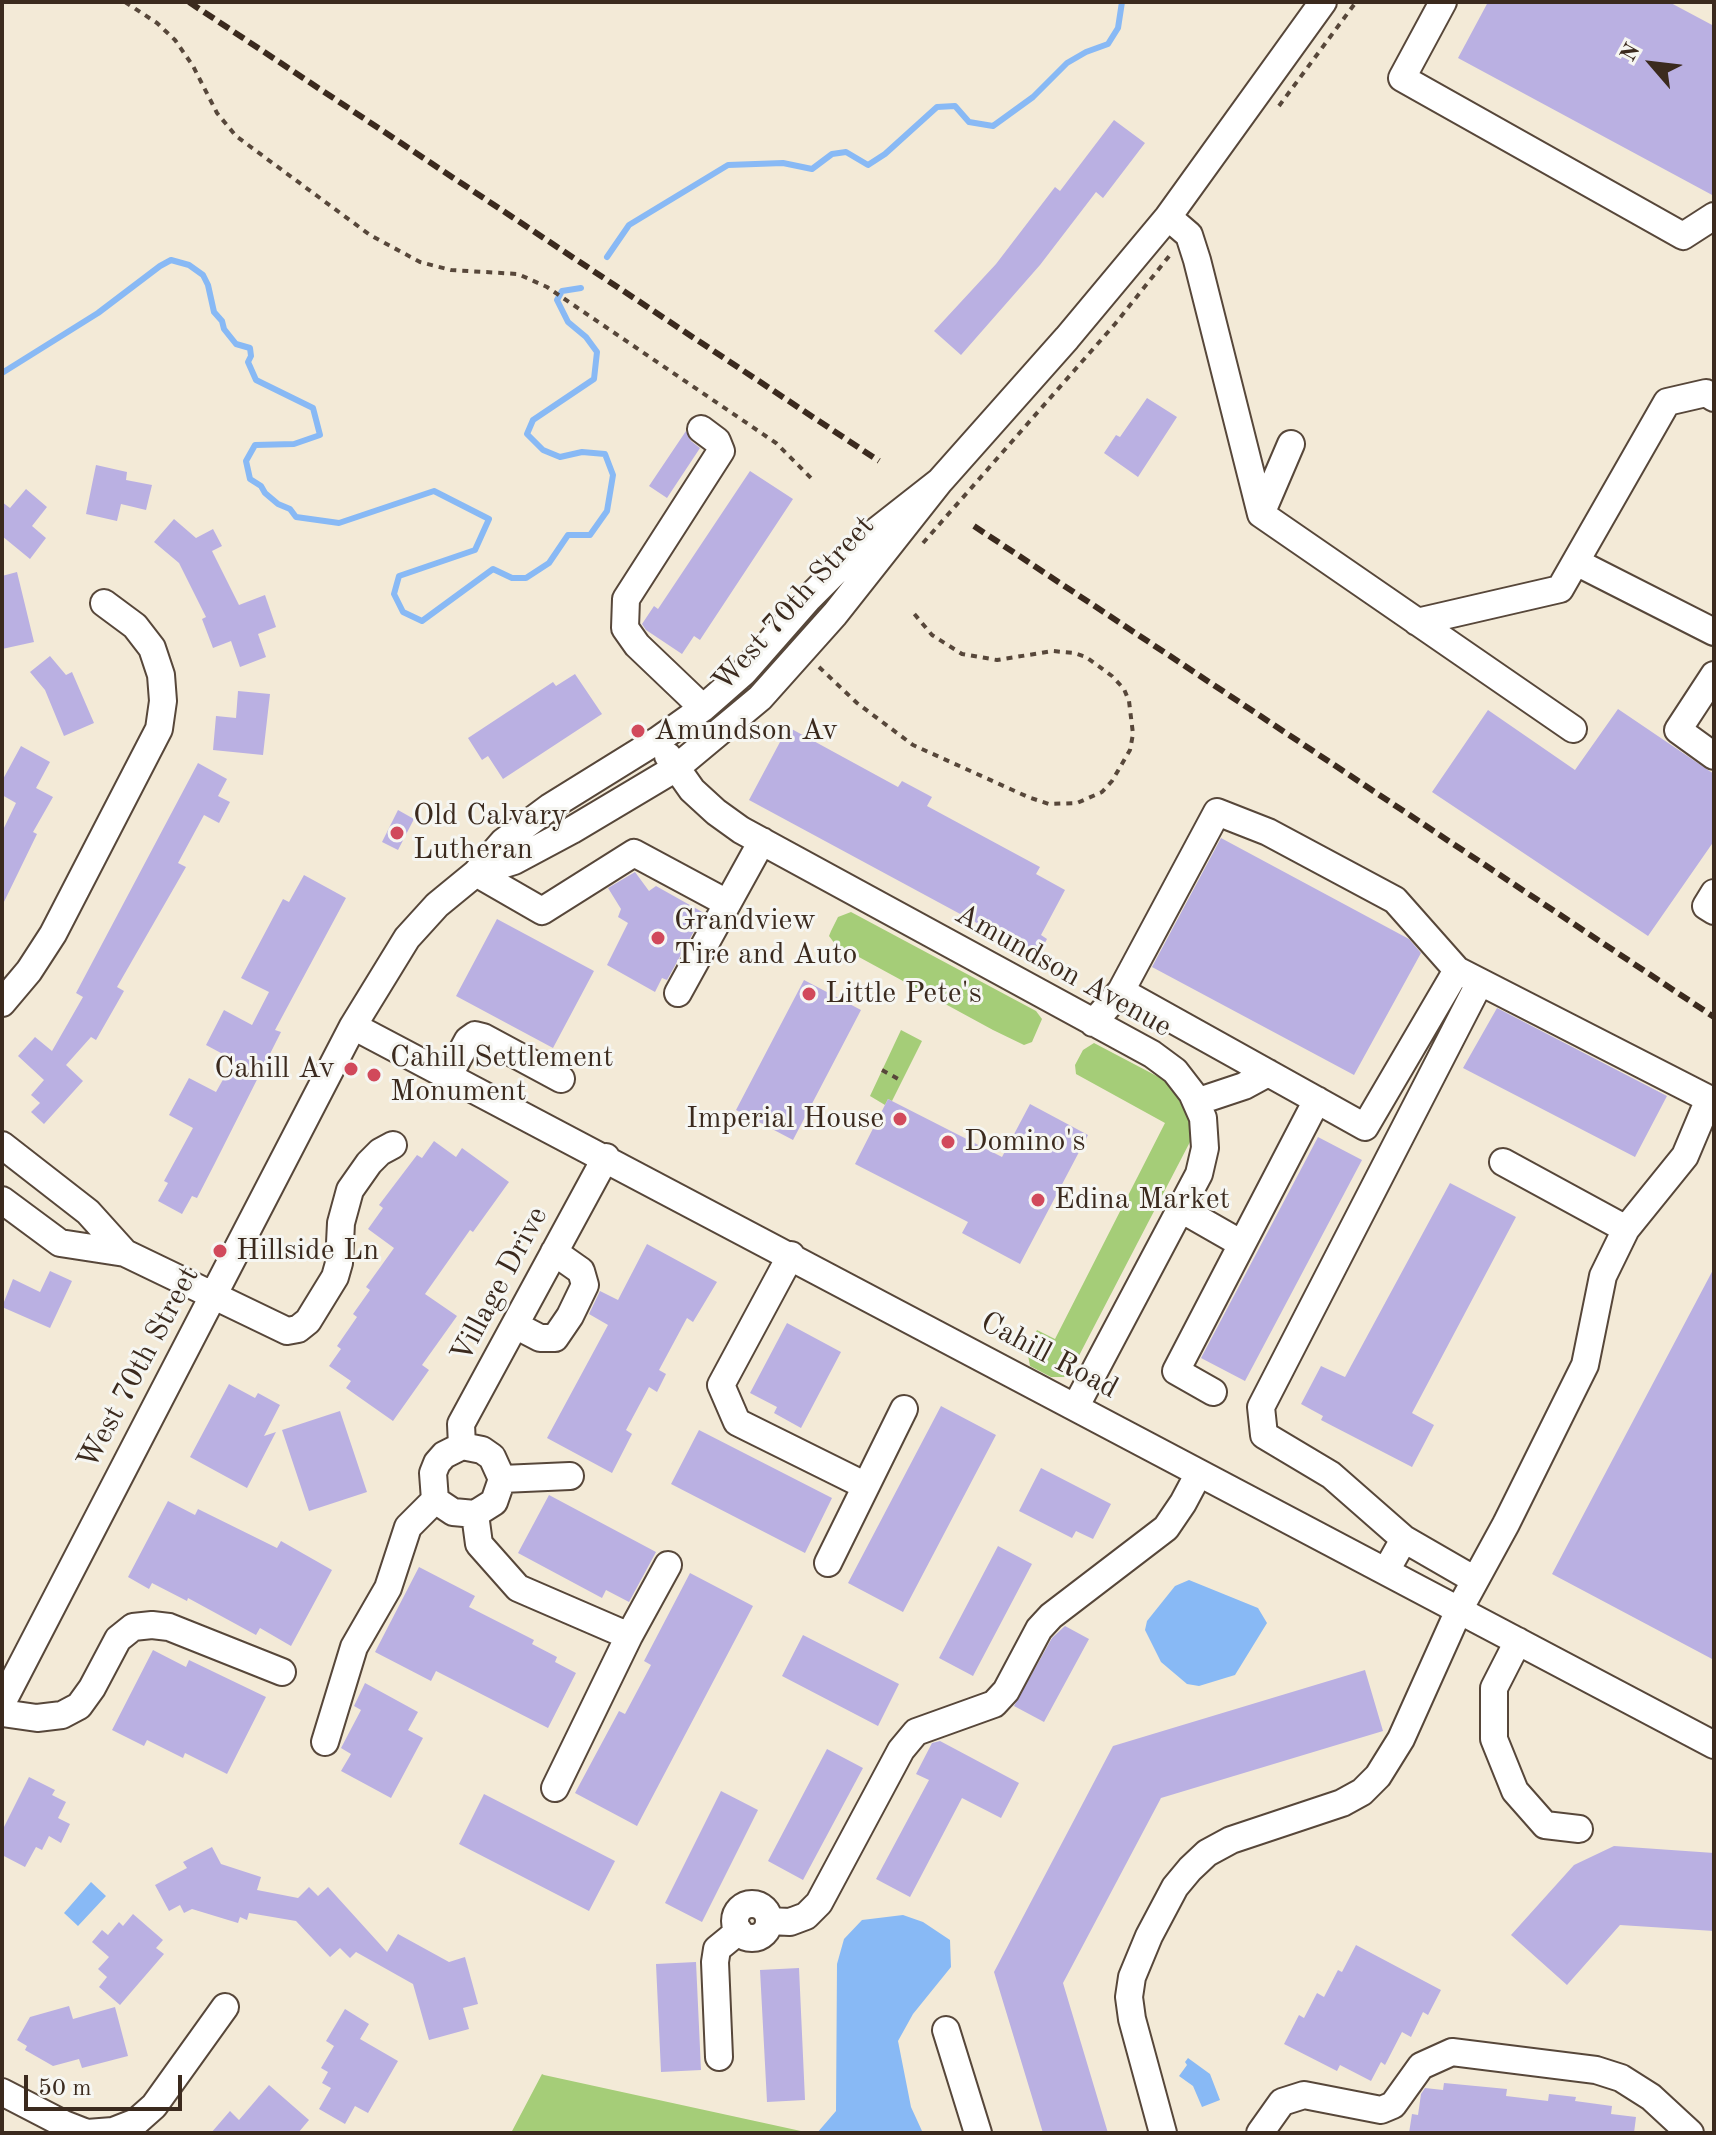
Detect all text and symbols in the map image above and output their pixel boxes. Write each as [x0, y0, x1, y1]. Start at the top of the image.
north arrow [1612, 24, 1692, 104]
text: N [1617, 40, 1644, 65]
street label: West 70th Street [706, 509, 882, 699]
place label: Amundson Av [654, 713, 838, 749]
marker: Amundson Av [629, 722, 647, 740]
place label: Old Calvary Lutheran [413, 798, 567, 868]
marker: Old Calvary Lutheran [388, 824, 406, 842]
street label: Amundson Avenue [948, 896, 1178, 1046]
place label: Grandview Tire and Auto [674, 903, 857, 974]
marker: Grandview Tire and Auto [649, 929, 667, 947]
place label: Little Pete's [825, 976, 982, 1012]
marker: Little Pete's [800, 985, 818, 1003]
place label: Cahill Settlement Monument [390, 1040, 614, 1110]
place label: Cahill Av [214, 1051, 335, 1087]
marker: Cahill Av [342, 1060, 360, 1078]
marker: Cahill Settlement Monument [365, 1066, 383, 1084]
place label: Imperial House [686, 1101, 884, 1137]
marker: Imperial House [891, 1110, 909, 1128]
place label: Domino's [964, 1124, 1085, 1160]
marker: Domino's [939, 1133, 957, 1151]
place label: Edina Market [1054, 1182, 1230, 1218]
marker: Edina Market [1029, 1191, 1047, 1209]
street label: Village Drive [444, 1201, 556, 1369]
place label: Hillside Ln [236, 1233, 379, 1269]
marker: Hillside Ln [211, 1242, 229, 1260]
street label: West 70th Street [70, 1260, 208, 1476]
street label: Cahill Road [974, 1305, 1124, 1407]
scale bar [28, 2059, 186, 2109]
text: 50 m [38, 2077, 92, 2101]

